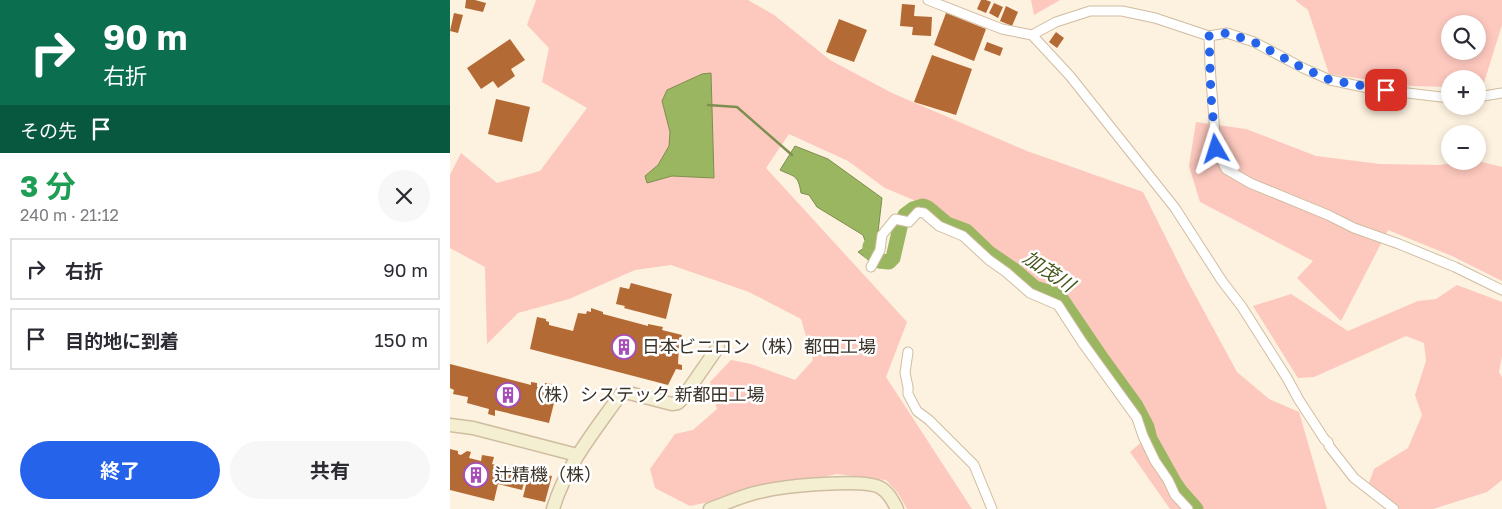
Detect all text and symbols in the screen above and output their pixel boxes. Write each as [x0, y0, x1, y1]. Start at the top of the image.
map controls [1441, 15, 1486, 170]
button: search [1441, 15, 1486, 60]
text: 90 m [103, 16, 187, 58]
icon: right [20, 20, 85, 85]
text: 右折 [103, 62, 147, 89]
pin [1365, 69, 1407, 111]
button: + [1441, 70, 1486, 115]
icon: arrive [1372, 76, 1400, 104]
icon: arrive [87, 115, 115, 143]
text: その先 [20, 119, 77, 142]
position arrow [1189, 122, 1241, 174]
button: − [1441, 125, 1486, 170]
text: 3 分 [20, 168, 76, 204]
button: close [378, 170, 430, 222]
text: 240 m · 21:12 [20, 205, 119, 225]
water label: 加茂川 [1019, 245, 1081, 297]
icon: right [22, 255, 50, 283]
text: 90 m [383, 258, 428, 281]
text: 右折 [65, 259, 103, 282]
icon: arrive [22, 325, 50, 353]
text: 150 m [374, 328, 428, 351]
text: 目的地に到着 [65, 329, 179, 352]
building icon: 日本ビニロン（株）都田工場 [611, 334, 637, 360]
place label: 日本ビニロン（株）都田工場 [642, 335, 876, 357]
building icon: （株）システック 新都田工場 [495, 382, 521, 408]
place label: （株）システック 新都田工場 [526, 383, 765, 405]
button: 終了 [20, 441, 220, 499]
button: 共有 [230, 441, 430, 499]
building icon: 辻精機（株） [463, 462, 489, 488]
place label: 辻精機（株） [494, 463, 602, 485]

